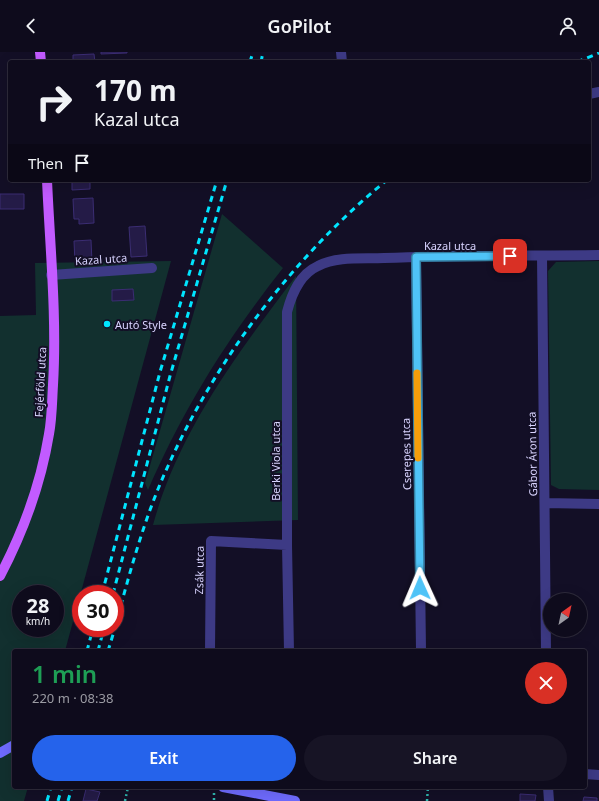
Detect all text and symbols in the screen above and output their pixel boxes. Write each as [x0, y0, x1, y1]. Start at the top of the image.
text: GoPilot [268, 14, 331, 38]
icon: back [20, 15, 42, 37]
icon: person [557, 15, 579, 37]
text: 170 m [94, 71, 177, 109]
icon: right [28, 76, 80, 128]
text: Kazal utca [94, 107, 179, 131]
icon: arrive [71, 152, 93, 174]
text: Then [28, 153, 63, 173]
street label: Kazal utca [424, 238, 476, 253]
pin [493, 239, 527, 273]
icon: arrive [499, 245, 521, 267]
street label: Kazal utca [74, 250, 128, 268]
place label: Autó Style [115, 317, 167, 332]
marker: Autó Style [102, 319, 112, 329]
street label: Fejérföld utca [31, 346, 49, 418]
street label: Gábor Áron utca [524, 411, 540, 497]
street label: Cserepes utca [398, 418, 414, 490]
street label: Berki Viola utca [268, 421, 283, 501]
street label: Zsák utca [191, 546, 207, 594]
position arrow [399, 567, 441, 609]
speed limit sign: 30 [72, 585, 124, 637]
text: 28 [27, 592, 49, 619]
north arrow [543, 593, 587, 637]
map controls [543, 593, 587, 637]
text: km/h [26, 614, 50, 628]
text: 1 min [32, 657, 97, 690]
button: close [525, 662, 567, 704]
text: 220 m · 08:38 [32, 689, 113, 707]
button: Exit [32, 735, 296, 781]
button: Share [304, 735, 567, 781]

